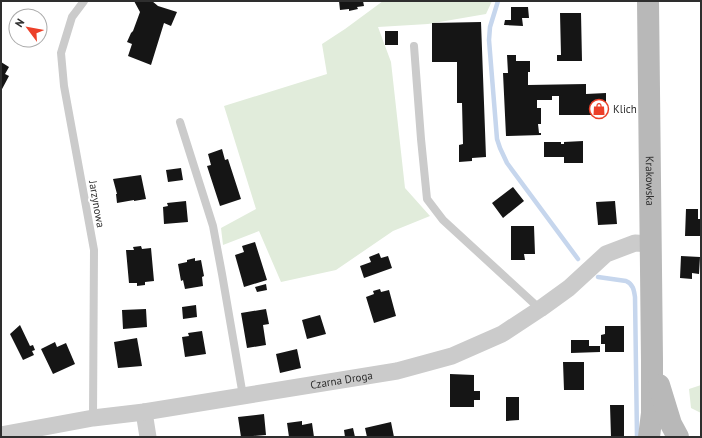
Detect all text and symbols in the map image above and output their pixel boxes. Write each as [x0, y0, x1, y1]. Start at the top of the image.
north arrow [8, 8, 48, 48]
text: N [12, 16, 27, 29]
shop icon: Klich [588, 98, 610, 120]
place label: Klich [613, 102, 637, 116]
street label: Krakowska [643, 156, 657, 206]
street label: Jarzynowa [86, 178, 108, 229]
street label: Czarna Droga [309, 368, 374, 392]

